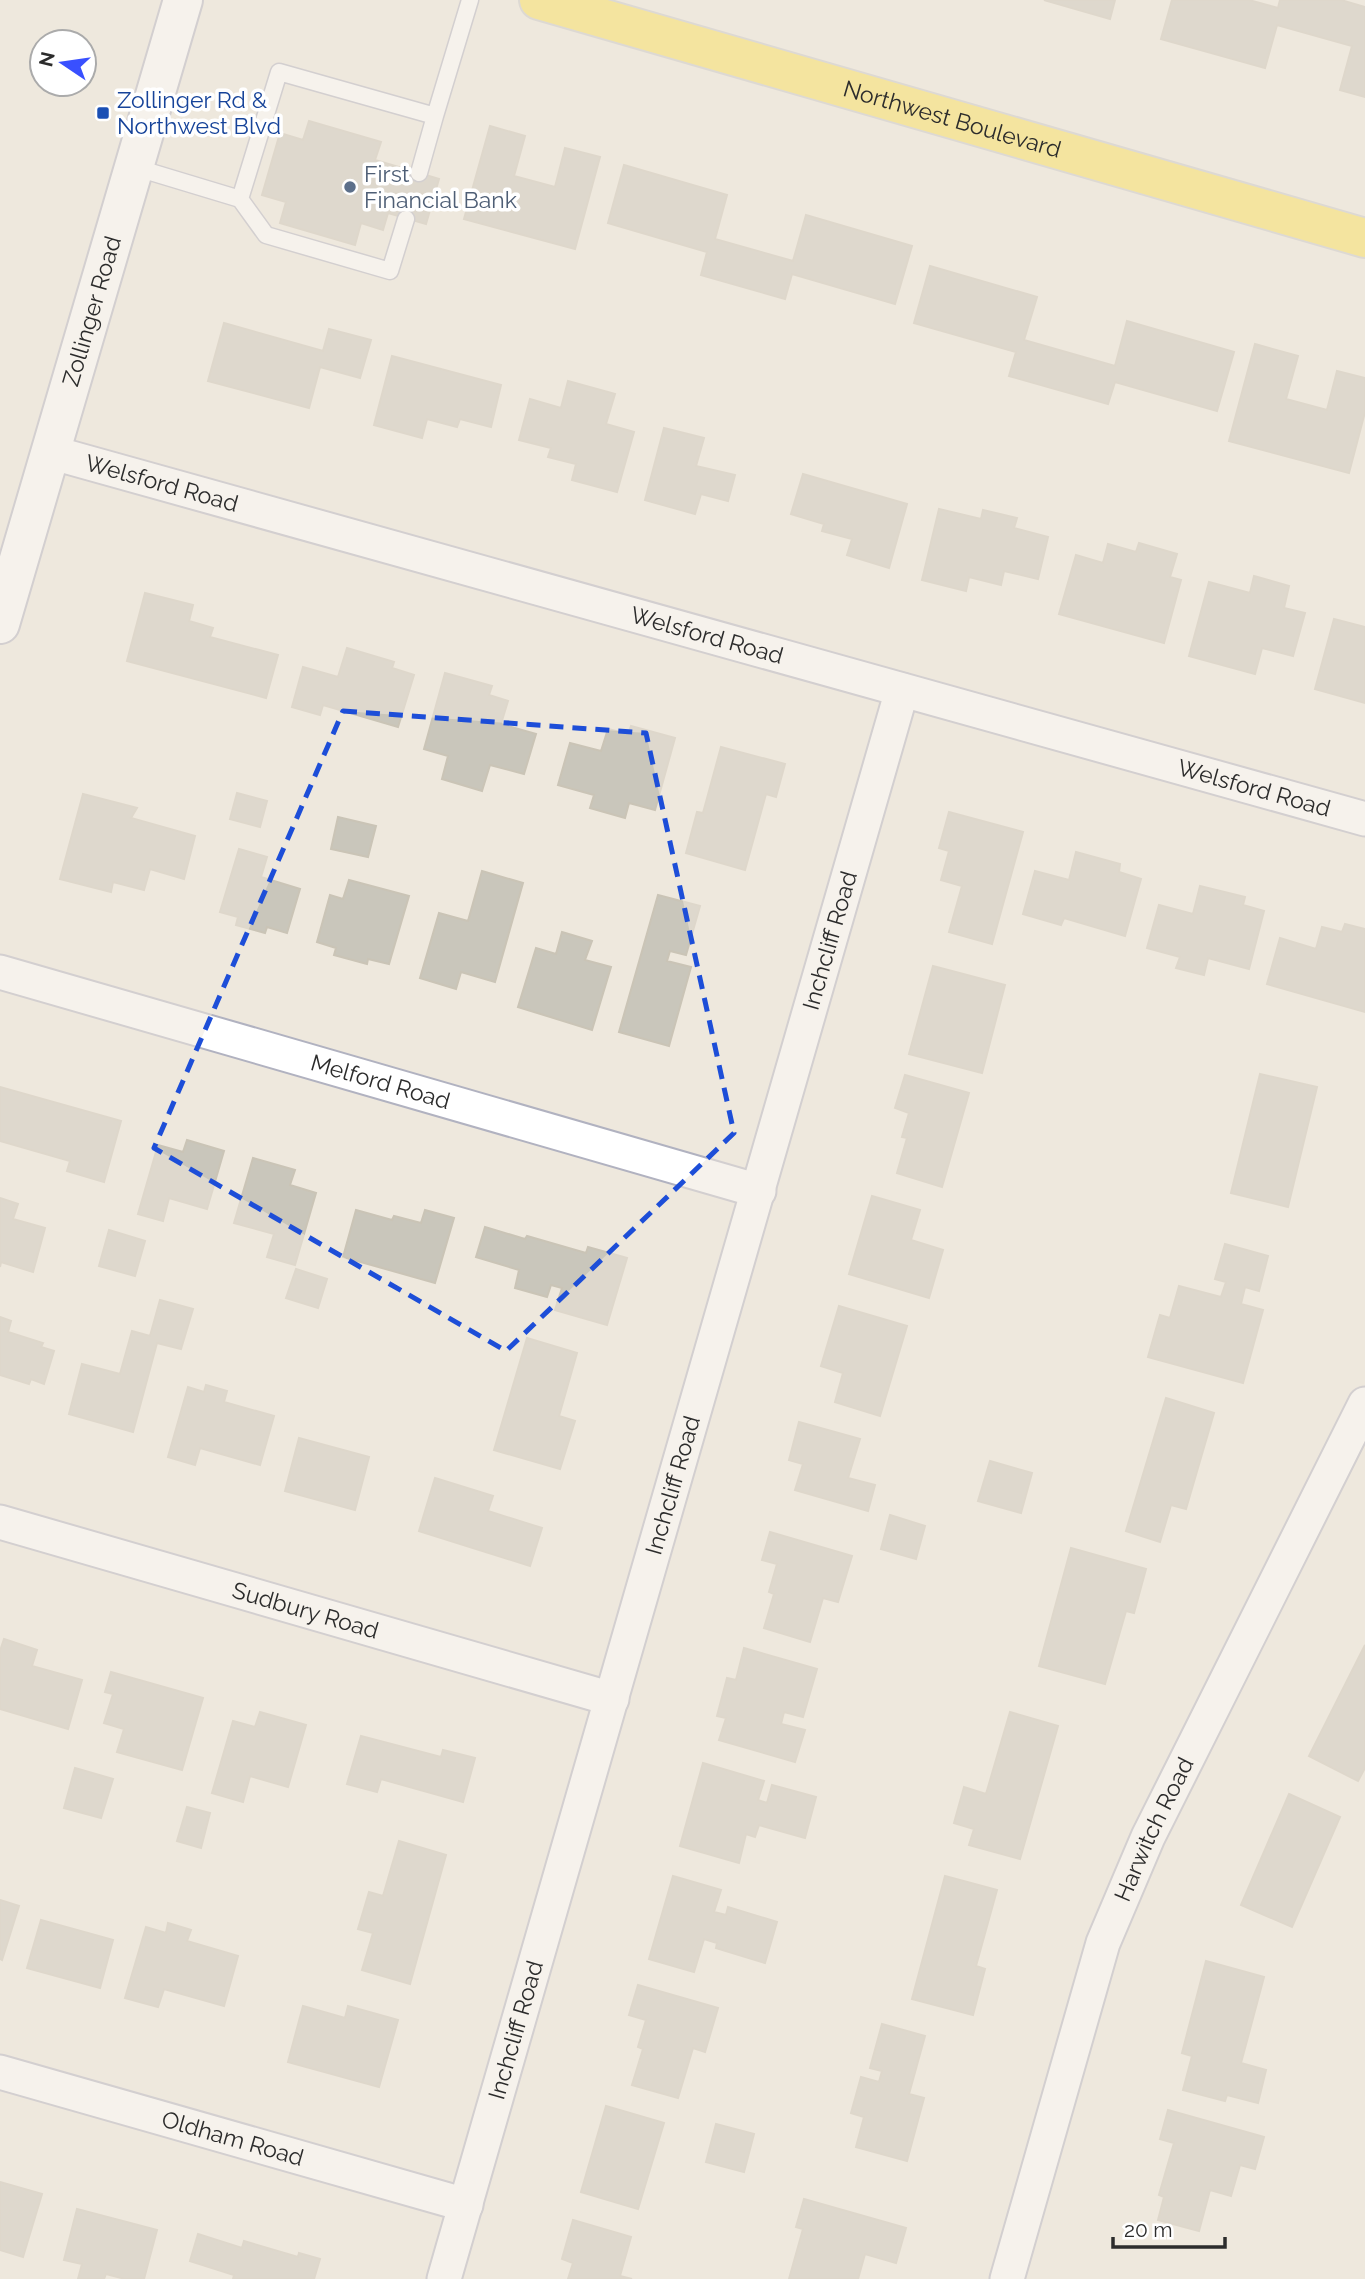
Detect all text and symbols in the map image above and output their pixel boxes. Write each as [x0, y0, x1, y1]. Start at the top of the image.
north arrow [28, 28, 98, 98]
text: N [34, 50, 59, 69]
street label: Northwest Boulevard [840, 74, 1064, 163]
place label: Zollinger Rd & Northwest Blvd [117, 86, 281, 139]
marker: Zollinger Rd & Northwest Blvd [95, 105, 111, 121]
place label: First Financial Bank [364, 160, 517, 213]
marker: First Financial Bank [342, 179, 358, 195]
street label: Zollinger Road [56, 233, 126, 389]
street label: Welsford Road [82, 449, 241, 517]
street label: Welsford Road [628, 601, 787, 669]
street label: Welsford Road [1175, 753, 1334, 822]
street label: Inchcliff Road [797, 868, 862, 1013]
street label: Melford Road [308, 1048, 453, 1114]
street label: Inchcliff Road [639, 1413, 705, 1558]
street label: Sudbury Road [229, 1576, 382, 1644]
street label: Harwitch Road [1108, 1753, 1199, 1905]
street label: Inchcliff Road [482, 1958, 548, 2102]
street label: Oldham Road [159, 2105, 307, 2171]
scale bar [1113, 2206, 1225, 2250]
text: 20 m [1124, 2217, 1172, 2242]

